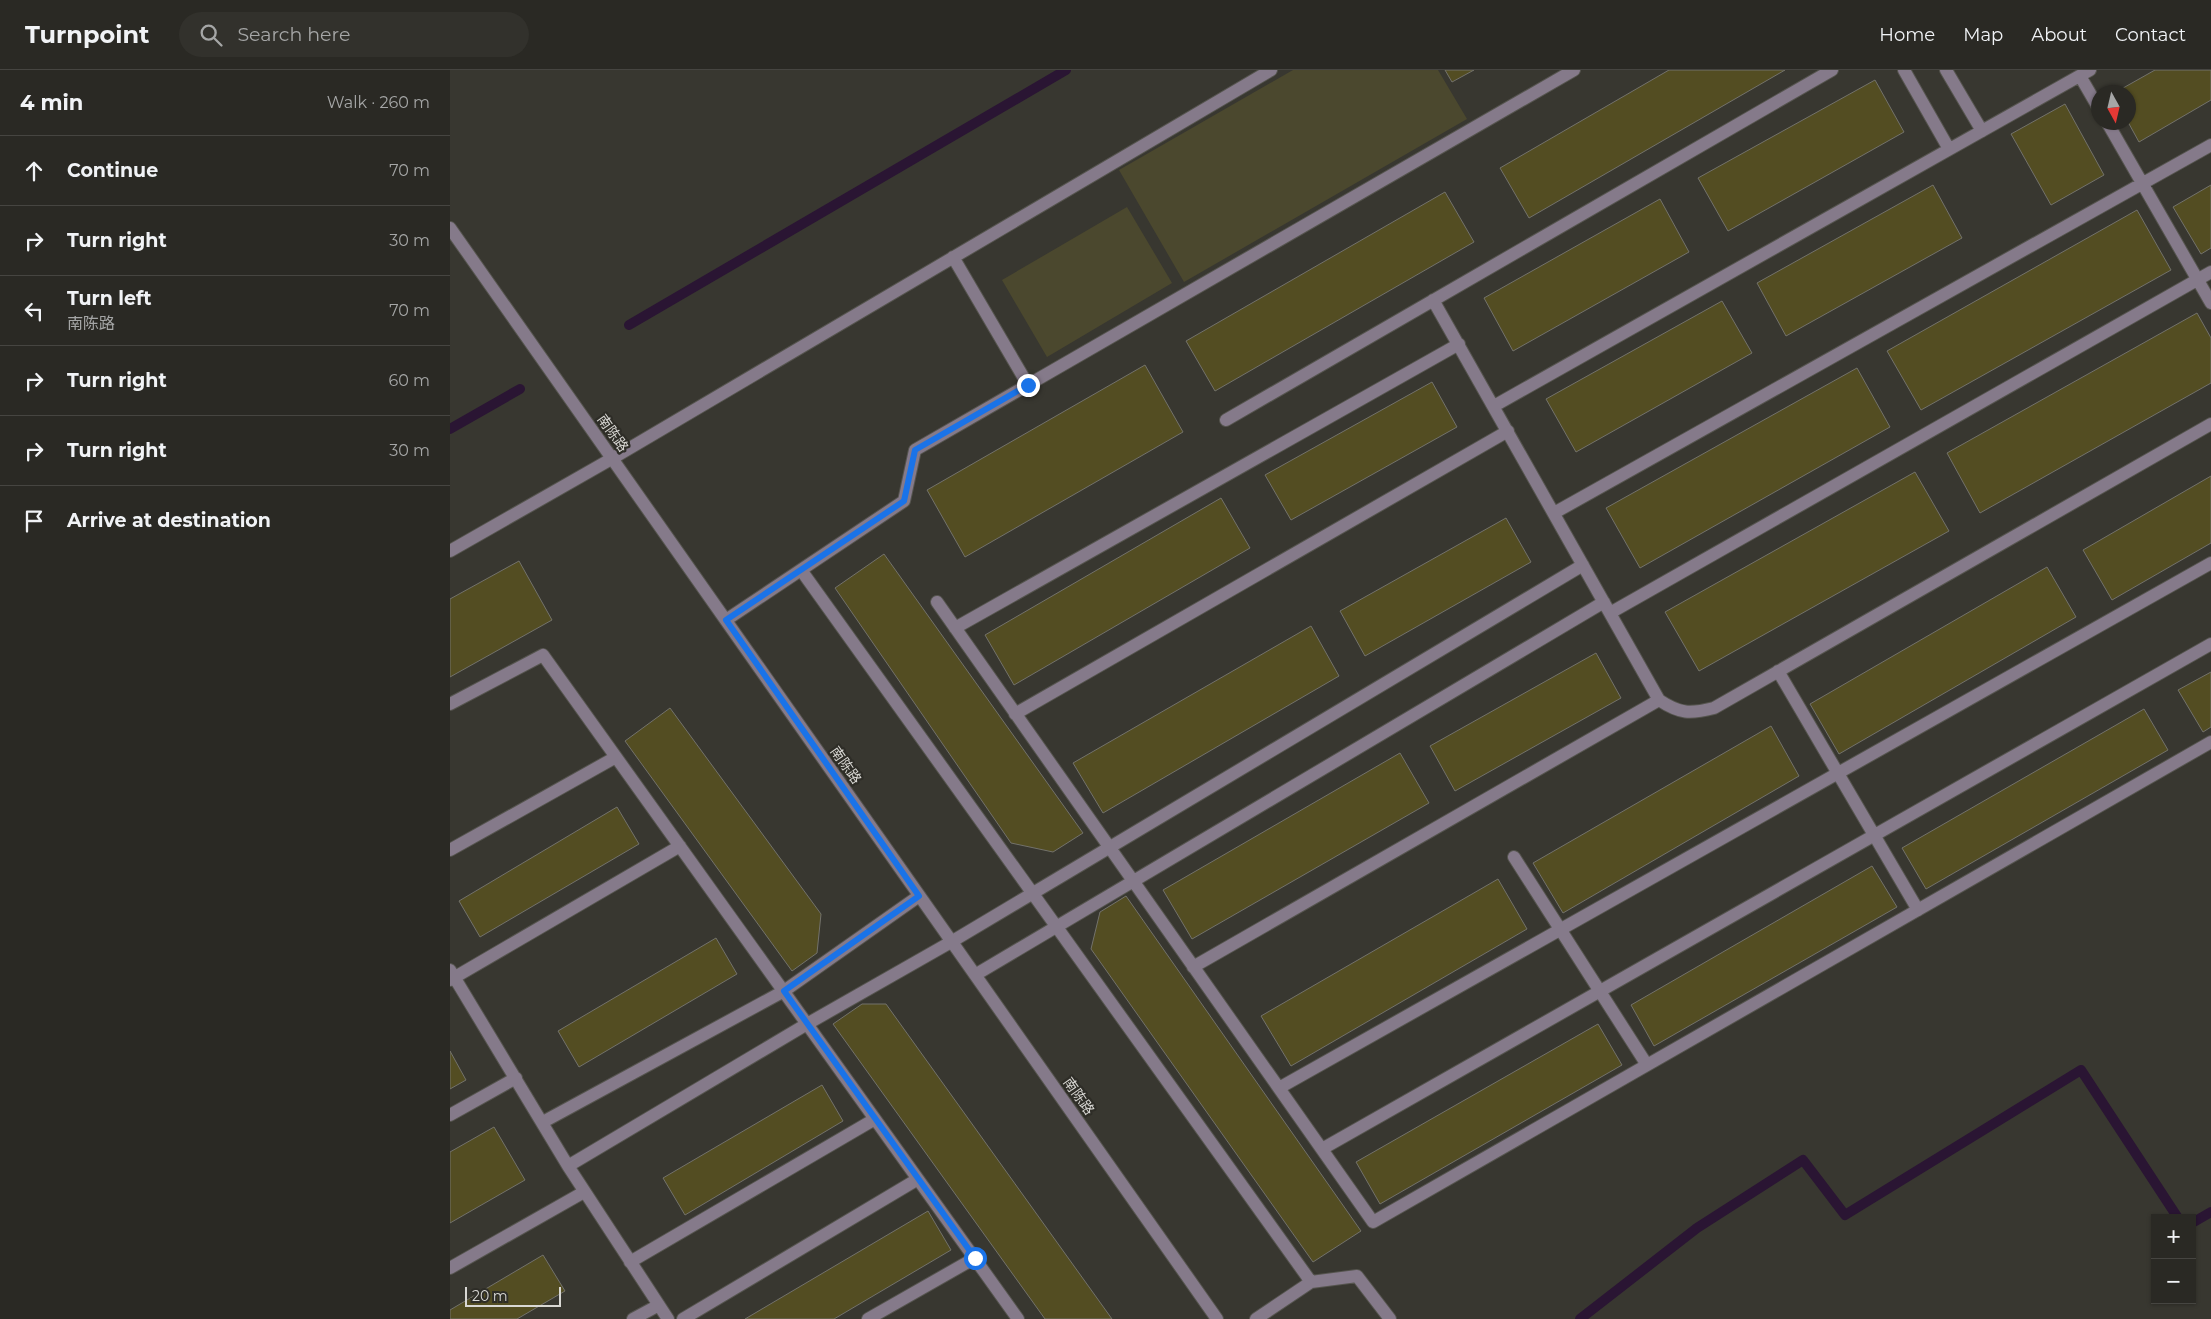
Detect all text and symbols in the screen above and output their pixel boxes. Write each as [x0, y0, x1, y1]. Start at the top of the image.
search box [179, 12, 529, 57]
text: Turnpoint [25, 20, 149, 49]
icon: search [197, 21, 225, 49]
text: Search here [237, 23, 350, 46]
text: Home [1879, 24, 1935, 46]
text: Map [1963, 24, 2003, 46]
text: About [2031, 24, 2087, 46]
text: Contact [2115, 24, 2186, 46]
north arrow [2091, 85, 2136, 130]
text: 4 min [20, 90, 83, 115]
text: Walk · 260 m [327, 93, 430, 112]
icon: ahead [20, 157, 48, 185]
text: Continue [67, 159, 158, 182]
text: 70 m [389, 161, 430, 180]
icon: right [20, 227, 48, 255]
text: Turn right [67, 229, 167, 252]
text: 30 m [389, 231, 430, 250]
text: Turn left [67, 287, 152, 310]
icon: left [20, 297, 48, 325]
text: 70 m [389, 301, 430, 320]
text: 南陈路 [67, 314, 115, 333]
icon: right [20, 367, 48, 395]
text: Turn right [67, 369, 167, 392]
text: 60 m [388, 371, 430, 390]
route end [1017, 374, 1040, 397]
street label: 南陈路 [594, 411, 632, 455]
icon: right [20, 437, 48, 465]
text: Turn right [67, 439, 167, 462]
text: 30 m [389, 441, 430, 460]
icon: arrive [20, 507, 48, 535]
text: Arrive at destination [67, 509, 271, 532]
street label: 南陈路 [827, 743, 865, 787]
street label: 南陈路 [1060, 1074, 1098, 1118]
map controls [2151, 1214, 2196, 1304]
button: + [2151, 1214, 2196, 1259]
route start [964, 1247, 987, 1270]
button: − [2151, 1259, 2196, 1304]
scale bar [465, 1284, 561, 1307]
text: 20 m [472, 1287, 508, 1305]

